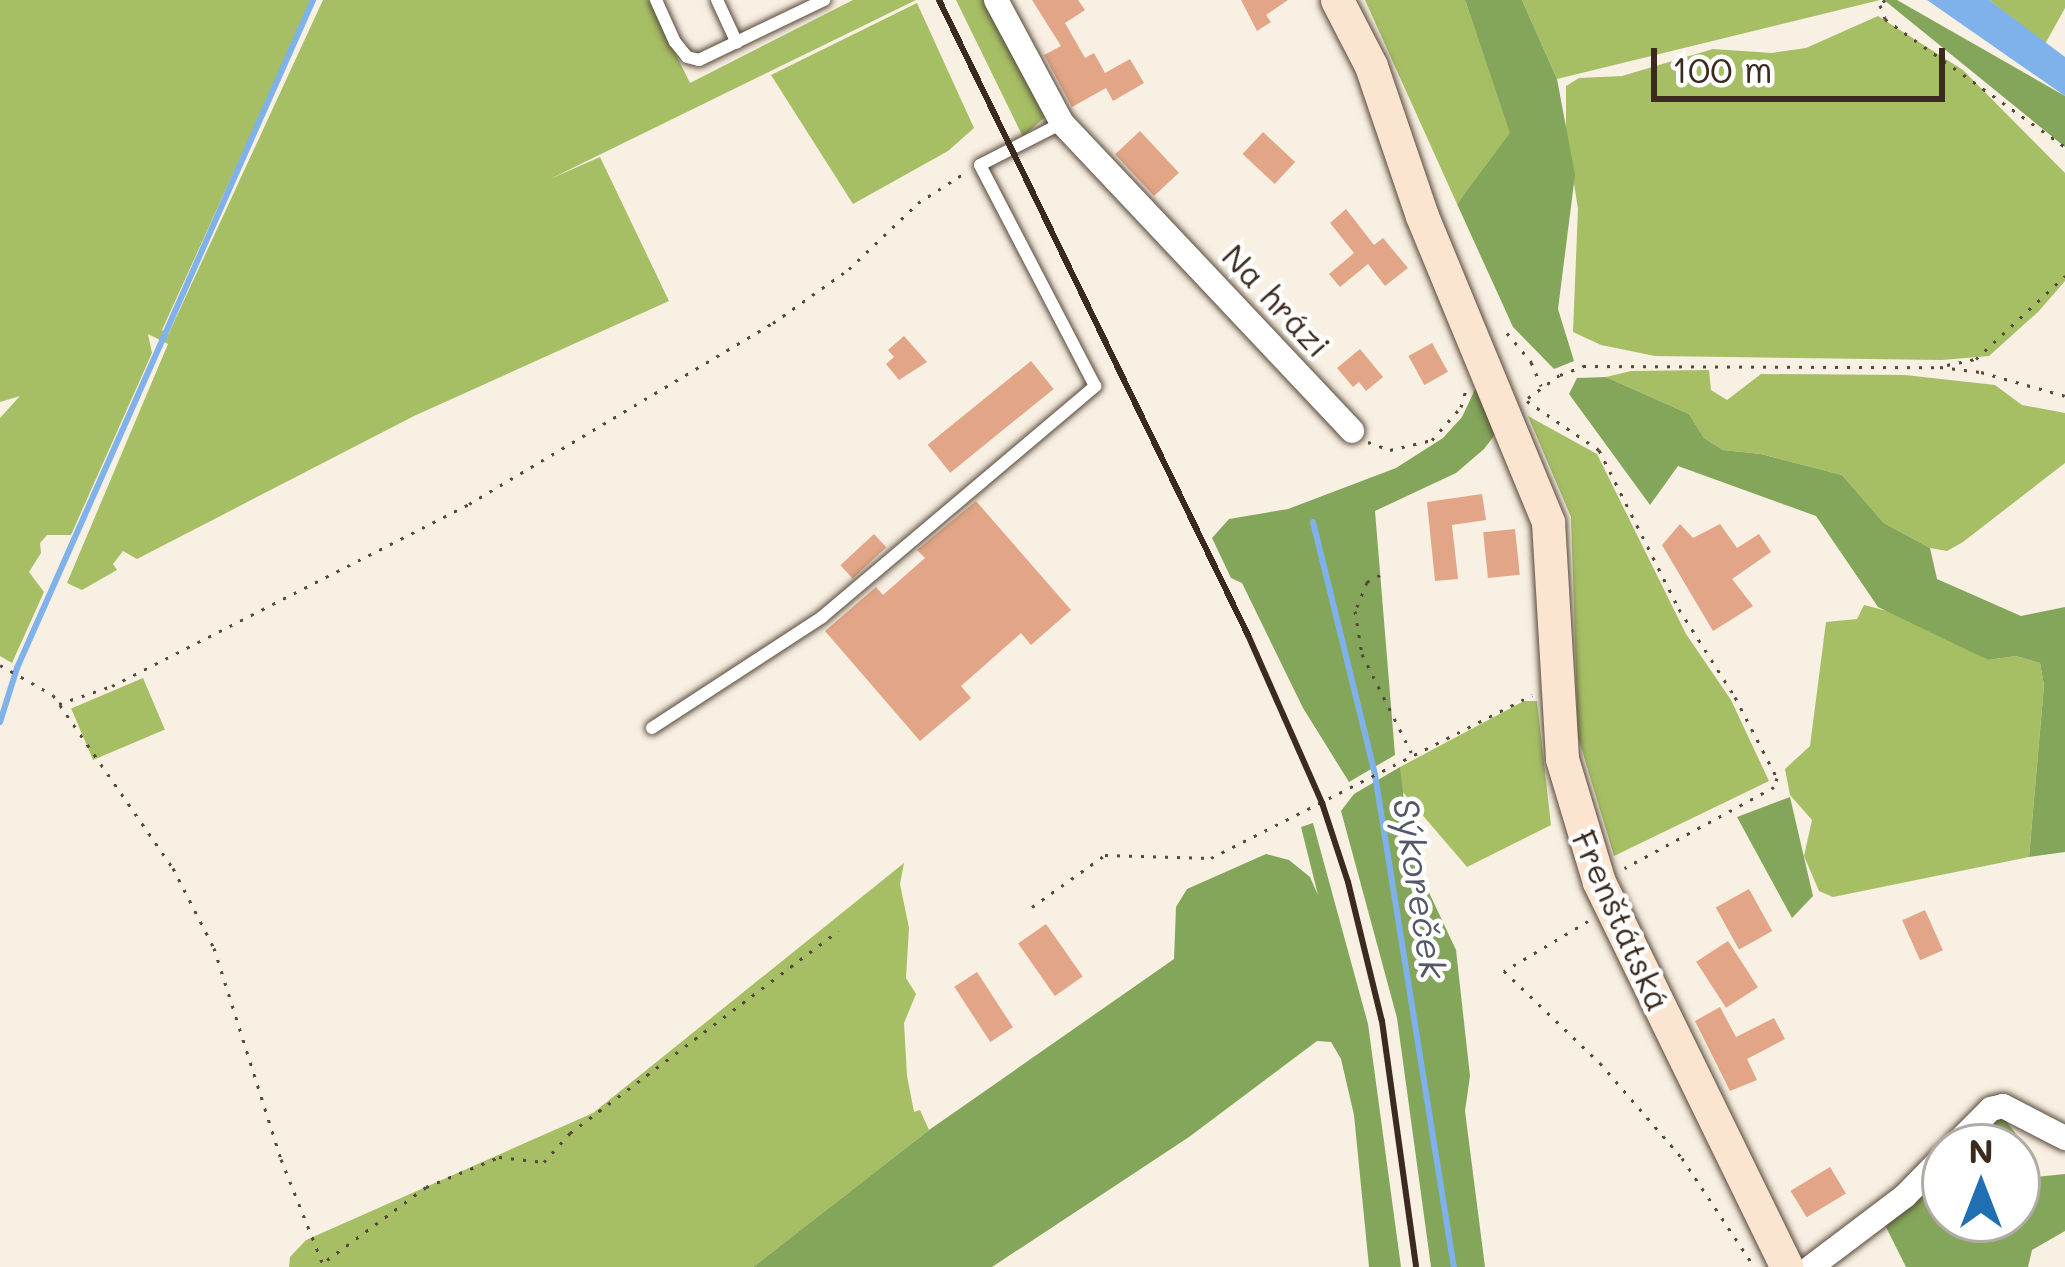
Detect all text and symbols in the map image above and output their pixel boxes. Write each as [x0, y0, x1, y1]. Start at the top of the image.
scale bar [1657, 24, 1951, 98]
text: 100 m [1672, 45, 1773, 92]
street label: Na hrázi [1215, 235, 1339, 365]
water label: Sýkoreček [1385, 795, 1457, 981]
street label: Frenštátská [1565, 824, 1679, 1016]
north arrow [1921, 1123, 2041, 1243]
text: N [1968, 1128, 1994, 1171]

